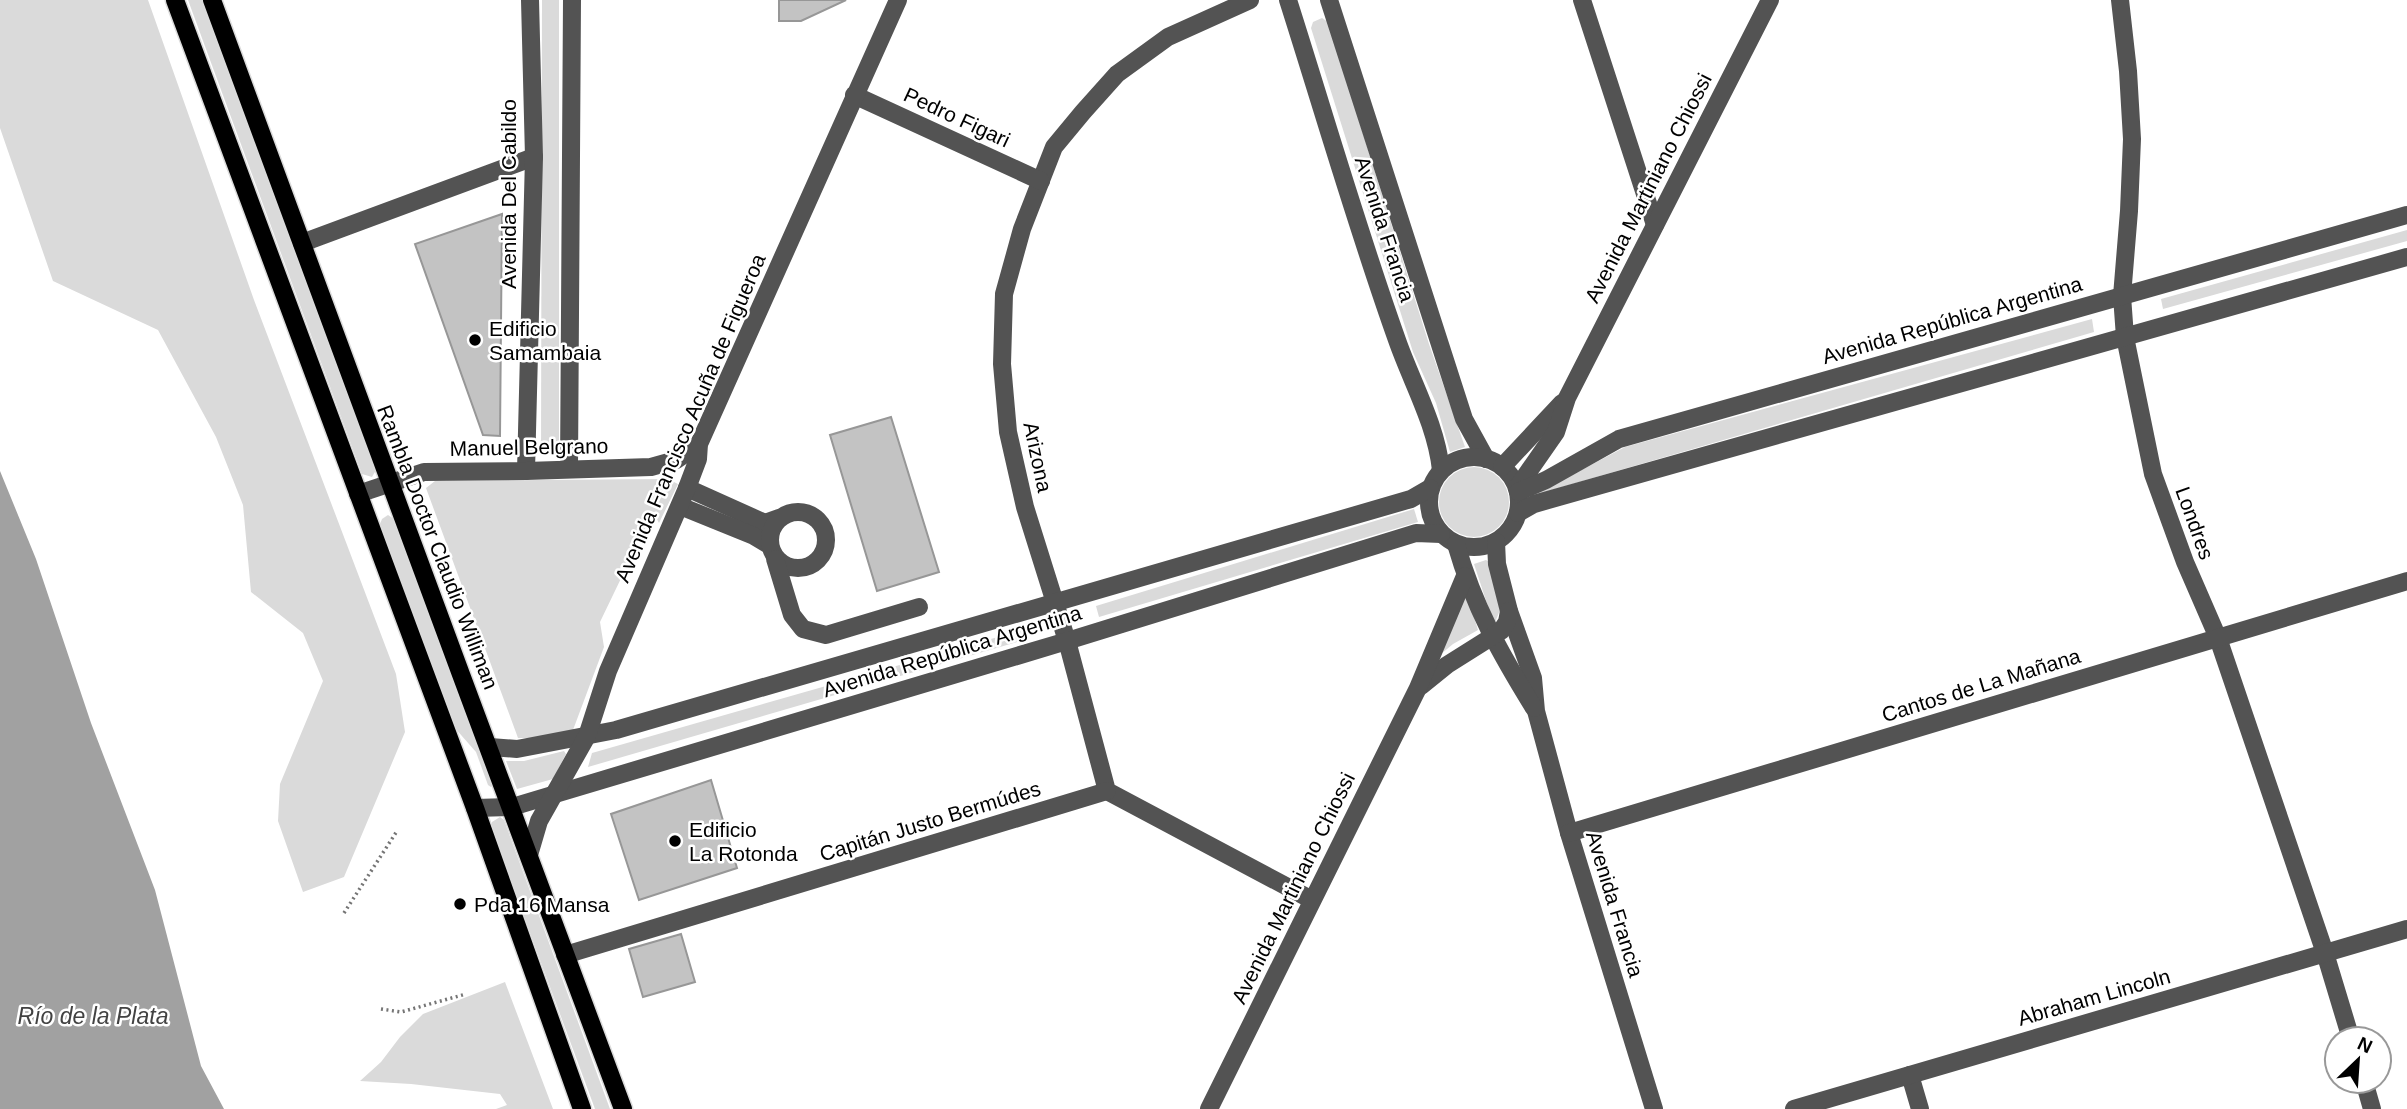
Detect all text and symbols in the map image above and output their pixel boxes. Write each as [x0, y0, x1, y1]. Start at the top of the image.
street label: Avenida Martiniano Chiossi [1580, 70, 1716, 306]
street label: Pedro Figari [900, 82, 1014, 152]
street label: Avenida Del Cabildo [497, 99, 520, 289]
street label: Avenida Francia [1351, 153, 1419, 305]
street label: Avenida Francisco Acuña de Figueroa [610, 250, 770, 586]
street label: Avenida República Argentina [1819, 272, 2085, 368]
place label: Edificio Samambaia [489, 317, 601, 364]
marker: Edificio Samambaia [467, 332, 483, 348]
street label: Rambla Doctor Claudio Williman [373, 402, 503, 692]
street label: Arizona [1019, 420, 1057, 495]
street label: Manuel Belgrano [449, 434, 609, 460]
street label: Londres [2171, 483, 2219, 563]
street label: Avenida República Argentina [820, 601, 1084, 701]
street label: Cantos de La Mañana [1879, 644, 2083, 726]
street label: Avenida Martiniano Chiossi [1227, 769, 1359, 1007]
street label: Capitán Justo Bermúdes [817, 776, 1043, 866]
place label: Edificio La Rotonda [689, 818, 798, 865]
street label: Avenida Francia [1582, 828, 1648, 980]
marker: Edificio La Rotonda [667, 833, 683, 849]
place label: Pda 16 Mansa [474, 893, 610, 916]
marker: Pda 16 Mansa [452, 896, 468, 912]
street label: Abraham Lincoln [2015, 964, 2173, 1030]
water label: Río de la Plata [18, 1003, 168, 1029]
north arrow [2323, 1025, 2393, 1095]
text: N [2354, 1033, 2376, 1057]

